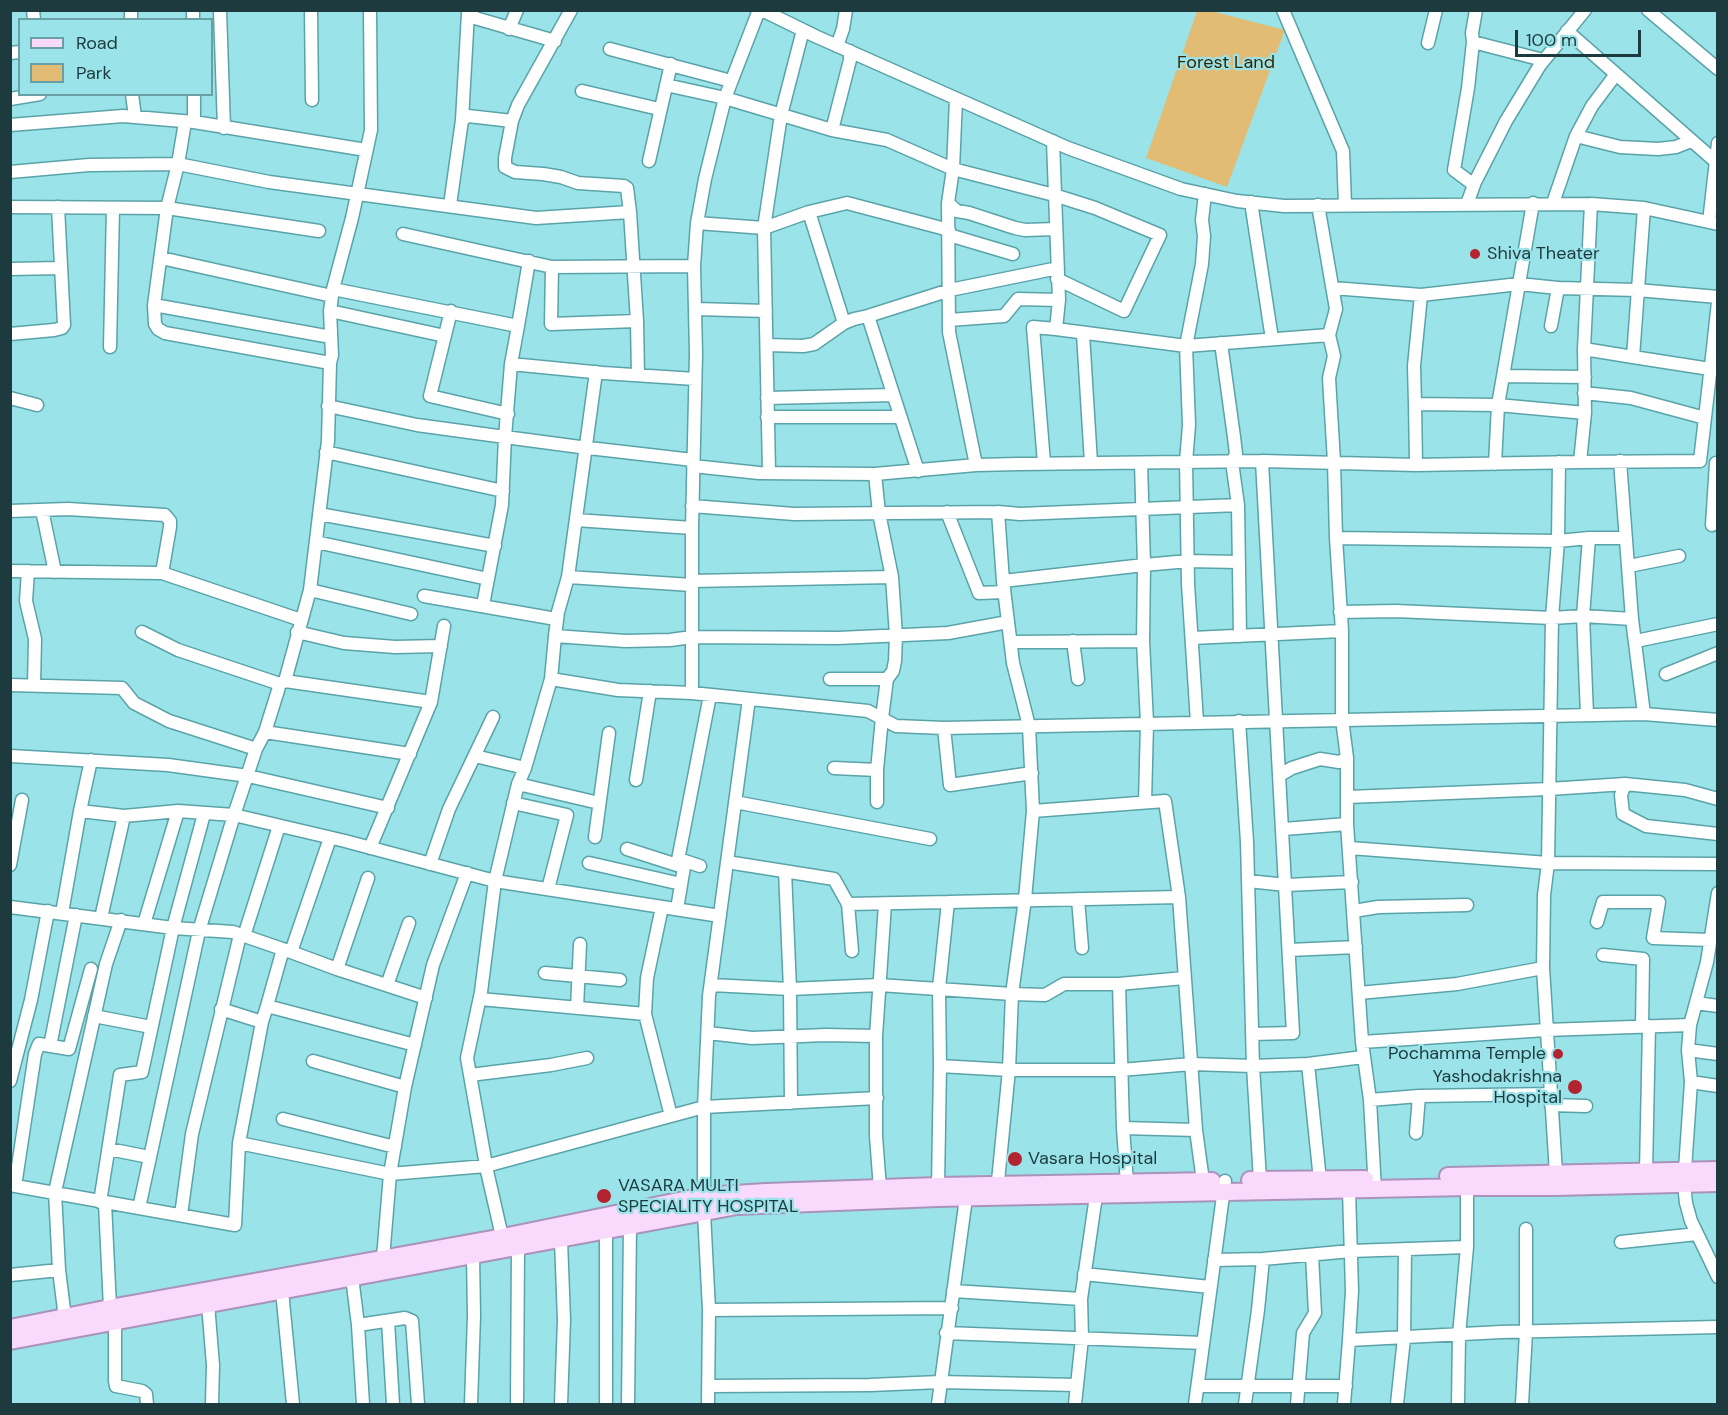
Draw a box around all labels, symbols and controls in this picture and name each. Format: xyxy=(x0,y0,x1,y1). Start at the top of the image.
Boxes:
legend xyxy=(18,18,213,96)
scale bar xyxy=(1518,18,1644,56)
text: 100 m xyxy=(1526,28,1577,52)
text: Road xyxy=(76,31,118,55)
park label: Forest Land xyxy=(1177,52,1275,74)
text: Park xyxy=(76,61,112,85)
place label: Shiva Theater xyxy=(1487,243,1600,265)
marker: Shiva Theater xyxy=(1468,247,1482,261)
place label: Pochamma Temple xyxy=(1388,1043,1546,1065)
marker: Pochamma Temple xyxy=(1551,1047,1565,1061)
place label: Yashodakrishna Hospital xyxy=(1432,1066,1562,1108)
marker: Yashodakrishna Hospital xyxy=(1566,1078,1584,1096)
place label: Vasara Hospital xyxy=(1028,1148,1157,1170)
marker: Vasara Hospital xyxy=(1006,1150,1024,1168)
place label: VASARA MULTI SPECIALITY HOSPITAL xyxy=(618,1175,799,1218)
marker: VASARA MULTI SPECIALITY HOSPITAL xyxy=(595,1187,613,1205)

